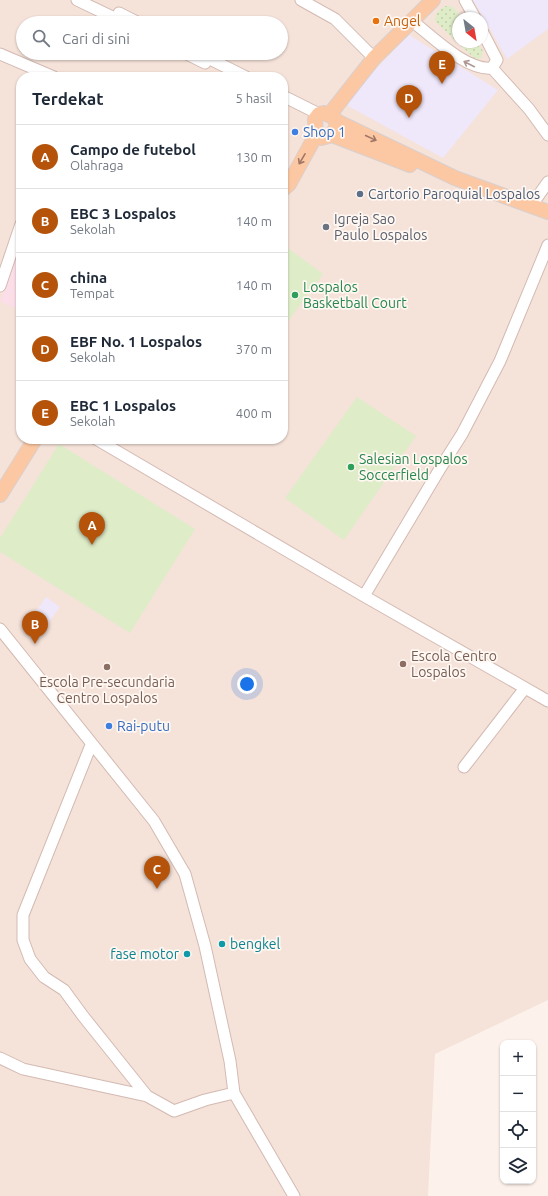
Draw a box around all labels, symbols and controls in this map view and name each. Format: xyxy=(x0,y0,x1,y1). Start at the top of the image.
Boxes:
north arrow xyxy=(452,12,488,48)
place label: Angel xyxy=(384,13,421,29)
search box xyxy=(16,16,288,60)
marker: Angel xyxy=(371,16,381,26)
icon: search xyxy=(30,27,52,49)
text: Cari di sini xyxy=(62,30,130,47)
pin: E xyxy=(429,51,455,84)
one-way arrow xyxy=(463,59,475,67)
pin: D xyxy=(396,85,422,118)
text: Terdekat xyxy=(32,89,104,108)
text: 5 hasil xyxy=(235,91,272,105)
place label: Shop 1 xyxy=(303,124,346,140)
marker: Shop 1 xyxy=(290,127,300,137)
one-way arrow xyxy=(365,135,377,142)
text: Campo de futebol xyxy=(70,141,196,158)
text: A xyxy=(40,150,50,164)
text: 130 m xyxy=(236,150,272,164)
one-way arrow xyxy=(298,153,306,165)
text: Olahraga xyxy=(70,158,123,172)
place label: Cartorio Paroquial Lospalos xyxy=(368,186,540,202)
marker: Cartorio Paroquial Lospalos xyxy=(355,189,365,199)
text: EBC 3 Lospalos xyxy=(70,205,176,222)
place label: Igreja Sao Paulo Lospalos xyxy=(334,211,427,243)
text: B xyxy=(41,214,49,228)
text: 140 m xyxy=(236,214,272,228)
text: Sekolah xyxy=(70,222,115,236)
marker: Igreja Sao Paulo Lospalos xyxy=(321,222,331,232)
text: china xyxy=(70,269,107,286)
text: C xyxy=(41,278,49,292)
text: 140 m xyxy=(236,278,272,292)
place label: Lospalos Basketball Court xyxy=(303,279,407,311)
text: Tempat xyxy=(70,286,114,300)
marker: Lospalos Basketball Court xyxy=(290,290,300,300)
text: EBF No. 1 Lospalos xyxy=(70,333,202,350)
text: D xyxy=(40,342,50,356)
text: 370 m xyxy=(236,342,272,356)
text: Sekolah xyxy=(70,350,115,364)
text: EBC 1 Lospalos xyxy=(70,397,176,414)
text: E xyxy=(41,406,49,420)
text: 400 m xyxy=(236,406,272,420)
text: Sekolah xyxy=(70,414,115,428)
place label: Salesian Lospalos Soccerfield xyxy=(359,451,468,483)
marker: Salesian Lospalos Soccerfield xyxy=(346,462,356,472)
pin: A xyxy=(79,512,105,545)
pin: B xyxy=(22,611,48,644)
place label: Escola Centro Lospalos xyxy=(411,648,497,680)
marker: Escola Centro Lospalos xyxy=(398,659,408,669)
marker: Escola Pre-secundaria Centro Lospalos xyxy=(102,662,112,672)
place label: Escola Pre-secundaria Centro Lospalos xyxy=(39,674,175,706)
your location xyxy=(237,674,257,694)
place label: Rai-putu xyxy=(117,718,170,734)
marker: Rai-putu xyxy=(104,721,114,731)
pin: C xyxy=(144,856,170,889)
place label: bengkel xyxy=(230,936,281,952)
marker: bengkel xyxy=(217,939,227,949)
place label: fase motor xyxy=(110,946,180,962)
marker: fase motor xyxy=(182,949,192,959)
map controls xyxy=(500,1040,536,1184)
button: + xyxy=(500,1040,536,1076)
button: − xyxy=(500,1076,536,1112)
button: locate xyxy=(500,1112,536,1148)
button: layers xyxy=(500,1148,536,1184)

